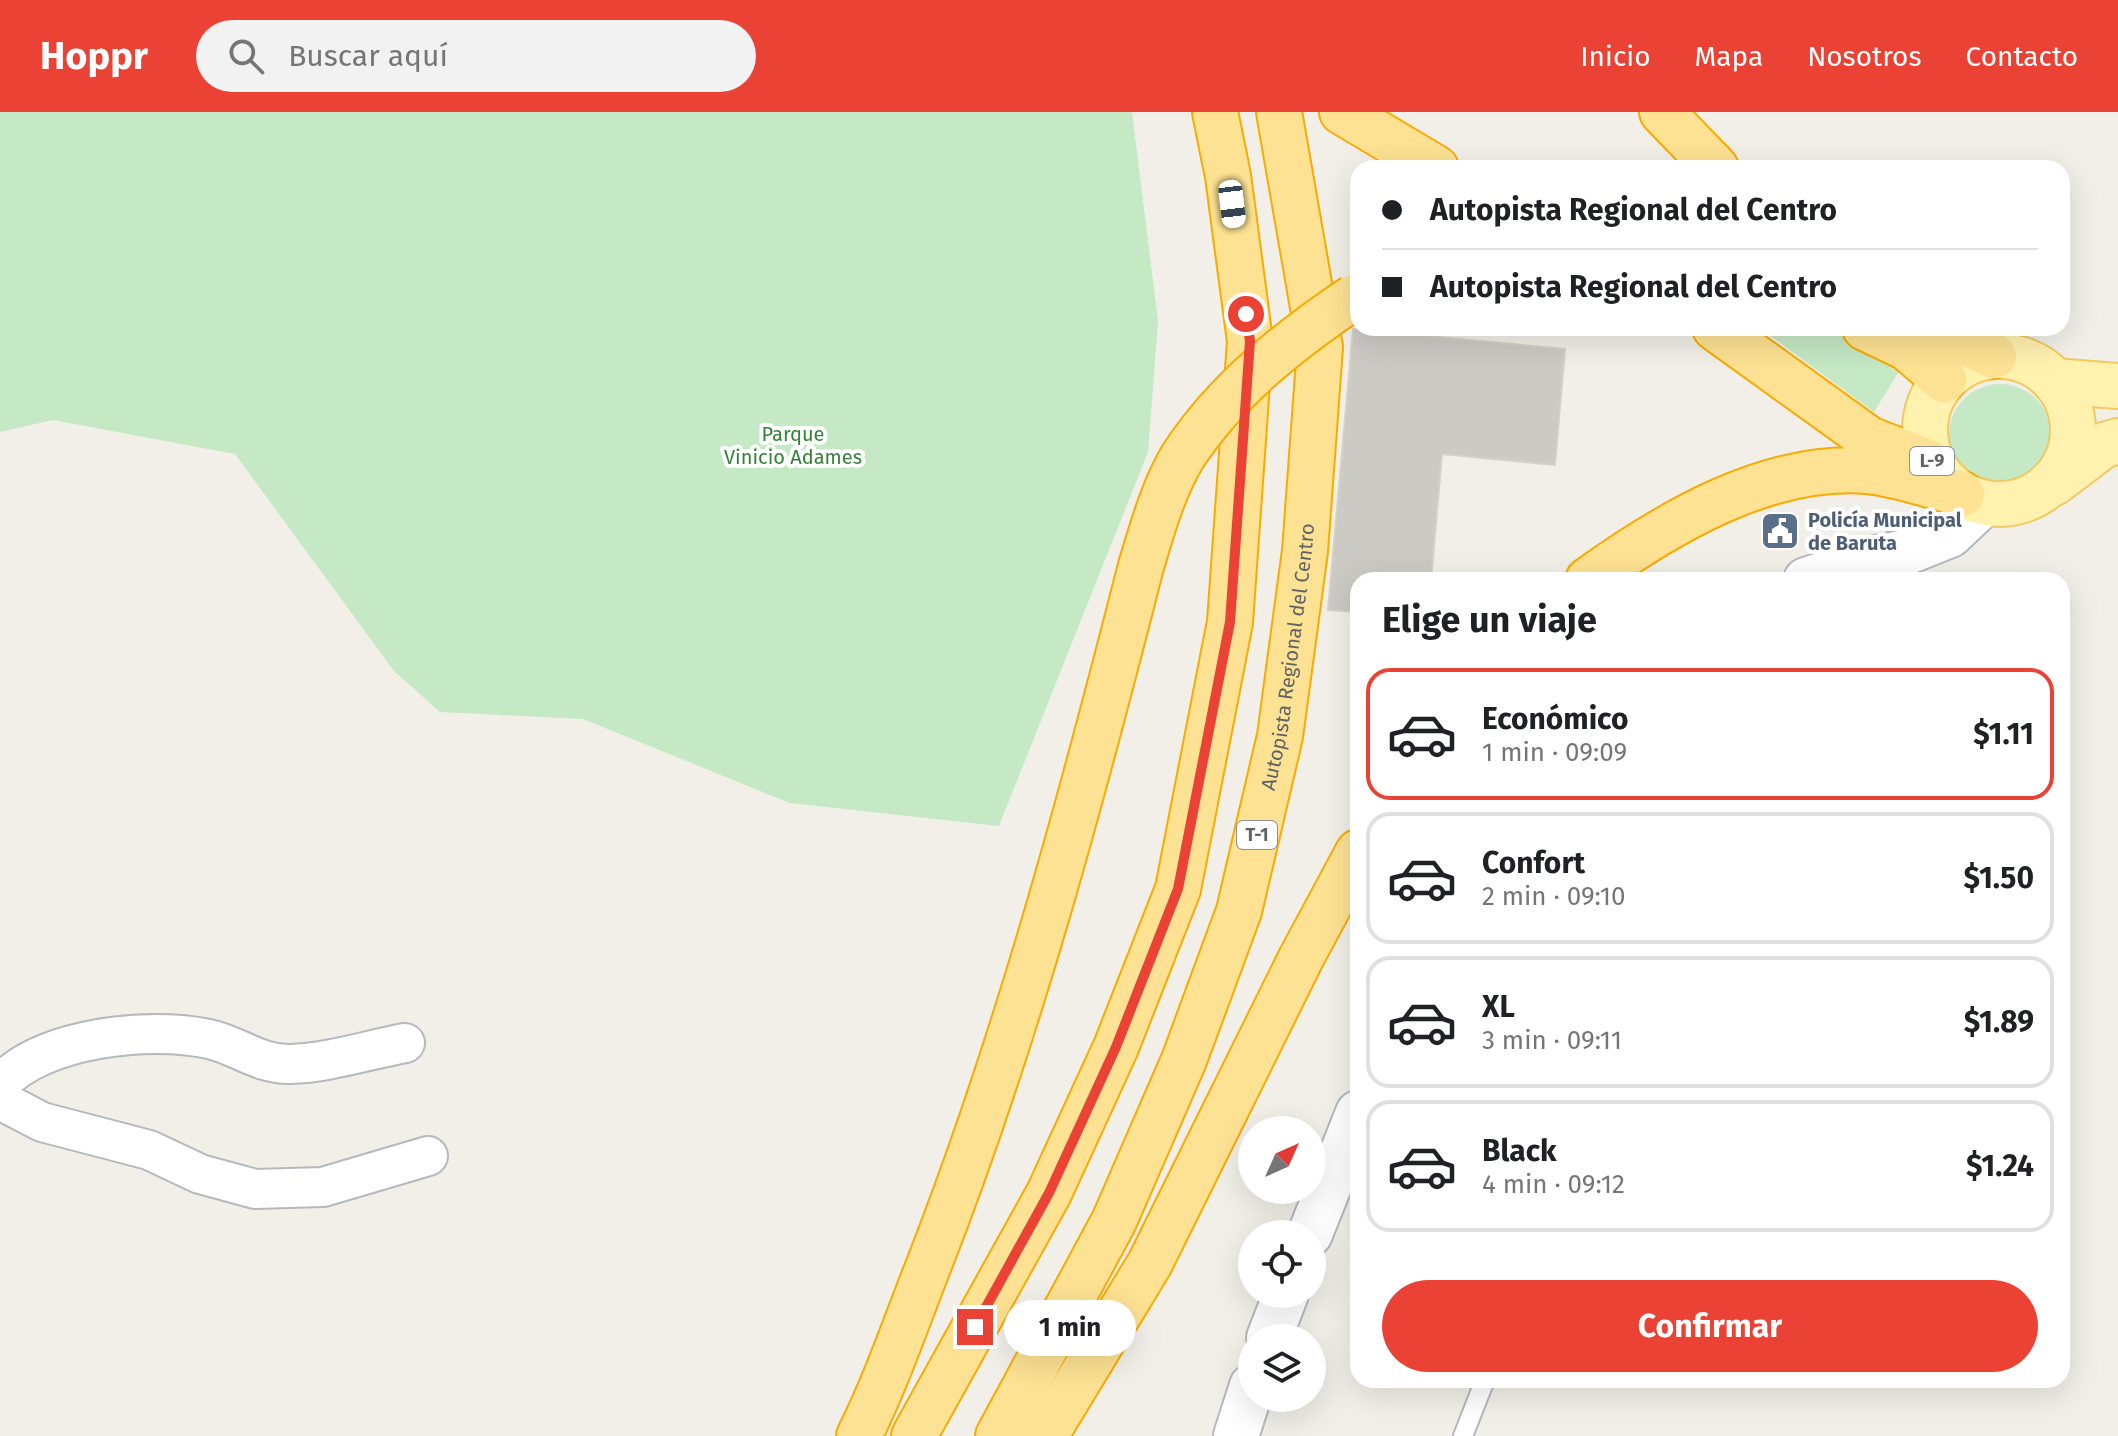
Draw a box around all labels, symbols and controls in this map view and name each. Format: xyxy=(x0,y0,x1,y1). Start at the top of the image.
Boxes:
search box xyxy=(196,20,756,92)
text: Hoppr xyxy=(40,33,148,79)
icon: search xyxy=(224,34,268,78)
text: Buscar aquí xyxy=(288,38,448,74)
text: Inicio xyxy=(1580,40,1651,73)
text: Mapa xyxy=(1695,40,1763,73)
text: Nosotros xyxy=(1807,40,1922,73)
text: Contacto xyxy=(1966,40,2078,73)
car xyxy=(1217,179,1247,229)
text: Autopista Regional del Centro xyxy=(1430,192,1837,228)
text: Autopista Regional del Centro xyxy=(1430,269,1837,305)
route start xyxy=(1228,296,1264,332)
park label: Parque Vinicio Adames xyxy=(724,422,862,469)
road number: L-9 xyxy=(1910,447,1954,475)
place label: Policía Municipal de Baruta xyxy=(1808,508,1962,555)
public building icon: Policía Municipal de Baruta xyxy=(1759,510,1801,552)
street label: Autopista Regional del Centro xyxy=(1256,523,1319,792)
text: Elige un viaje xyxy=(1382,598,1597,642)
icon: car xyxy=(1386,698,1458,770)
text: Económico xyxy=(1482,701,1628,737)
text: $1.11 xyxy=(1973,716,2034,752)
text: 1 min · 09:09 xyxy=(1482,737,1627,768)
road number: T-1 xyxy=(1237,821,1277,849)
icon: car xyxy=(1386,842,1458,914)
text: Confort xyxy=(1482,845,1585,881)
text: $1.50 xyxy=(1964,860,2034,896)
text: 2 min · 09:10 xyxy=(1482,881,1626,912)
icon: car xyxy=(1386,986,1458,1058)
text: XL xyxy=(1482,989,1515,1025)
text: $1.89 xyxy=(1964,1004,2034,1040)
text: 3 min · 09:11 xyxy=(1482,1025,1622,1056)
north arrow xyxy=(1238,1116,1326,1204)
map controls xyxy=(1238,1116,1326,1412)
icon: car xyxy=(1386,1130,1458,1202)
text: Black xyxy=(1482,1133,1557,1169)
text: $1.24 xyxy=(1966,1148,2034,1184)
text: 4 min · 09:12 xyxy=(1482,1169,1625,1200)
button: locate xyxy=(1238,1220,1326,1308)
button: Confirmar xyxy=(1382,1280,2038,1372)
callout: 1 min xyxy=(1003,1299,1135,1355)
route end xyxy=(957,1309,993,1345)
text: 1 min xyxy=(1039,1312,1101,1343)
button: layers xyxy=(1238,1324,1326,1412)

